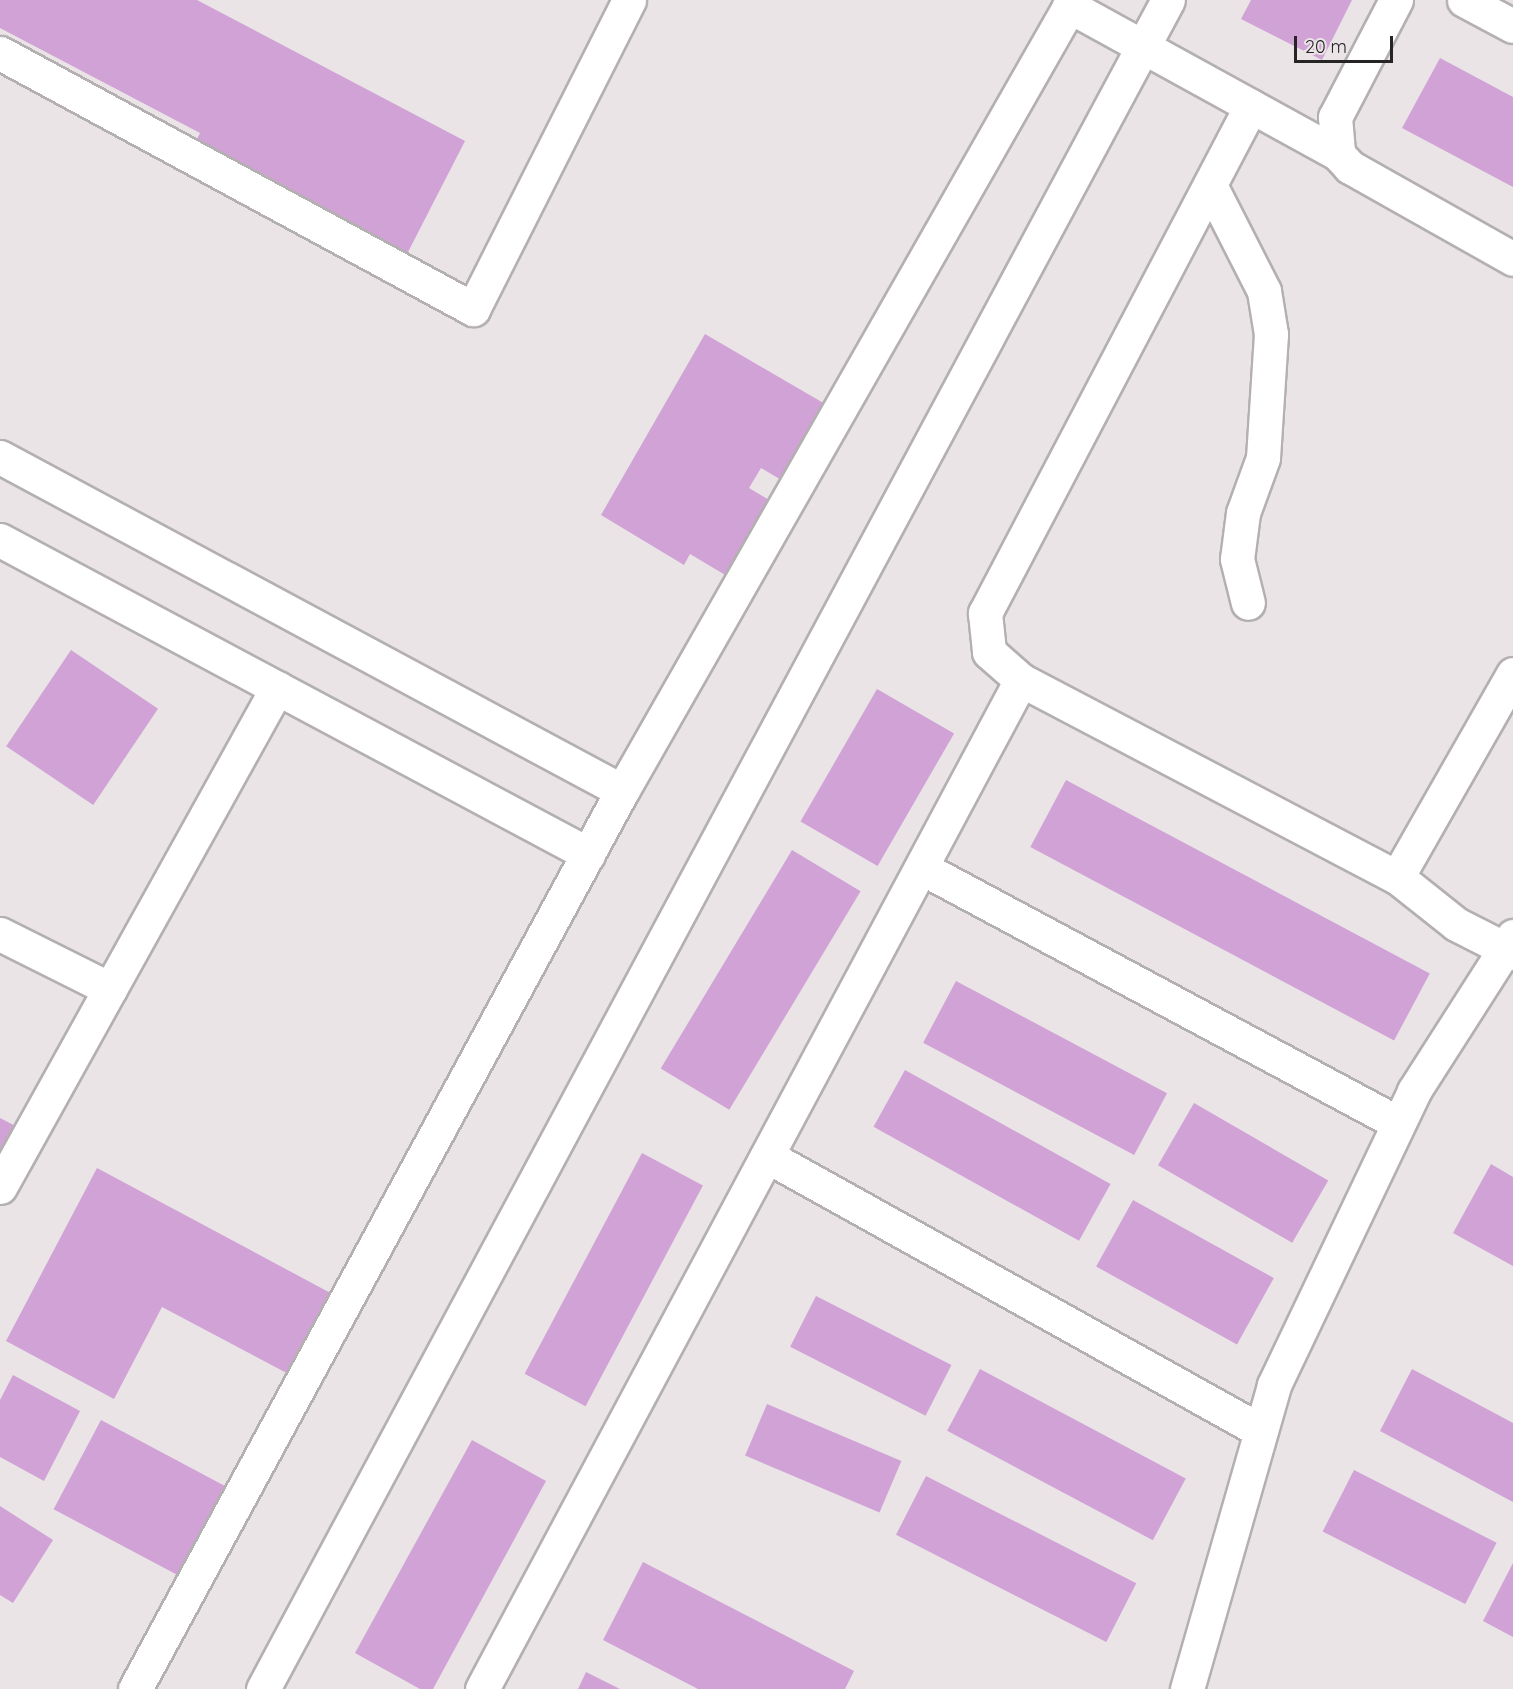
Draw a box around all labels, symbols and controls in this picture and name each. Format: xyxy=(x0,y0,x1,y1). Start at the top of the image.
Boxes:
scale bar xyxy=(1297,24,1396,62)
text: 20 m xyxy=(1305,35,1347,58)

